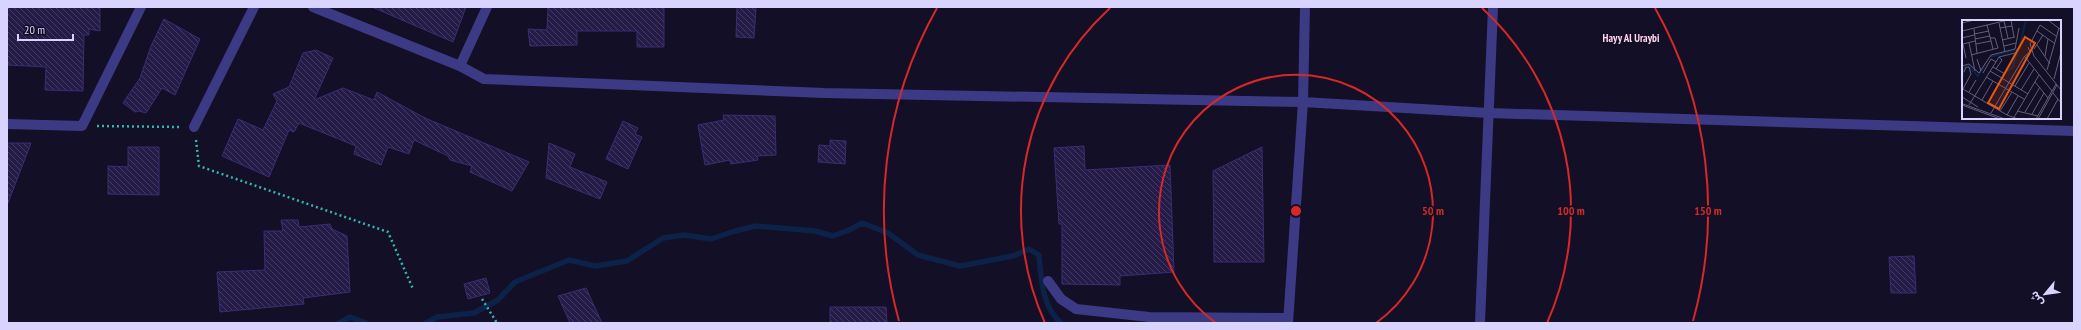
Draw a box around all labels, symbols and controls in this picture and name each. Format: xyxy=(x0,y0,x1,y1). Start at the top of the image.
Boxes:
scale bar xyxy=(18,16,73,42)
inset map xyxy=(1962,20,2061,119)
text: 20 m xyxy=(24,22,45,37)
district label: Hayy Al Uraybi xyxy=(1603,31,1660,45)
text: 50 m xyxy=(1422,203,1444,218)
text: 100 m xyxy=(1557,203,1585,218)
text: 150 m xyxy=(1694,203,1722,218)
centre of rings xyxy=(1289,204,1303,218)
north arrow xyxy=(2025,274,2065,314)
text: ش xyxy=(2026,289,2046,309)

